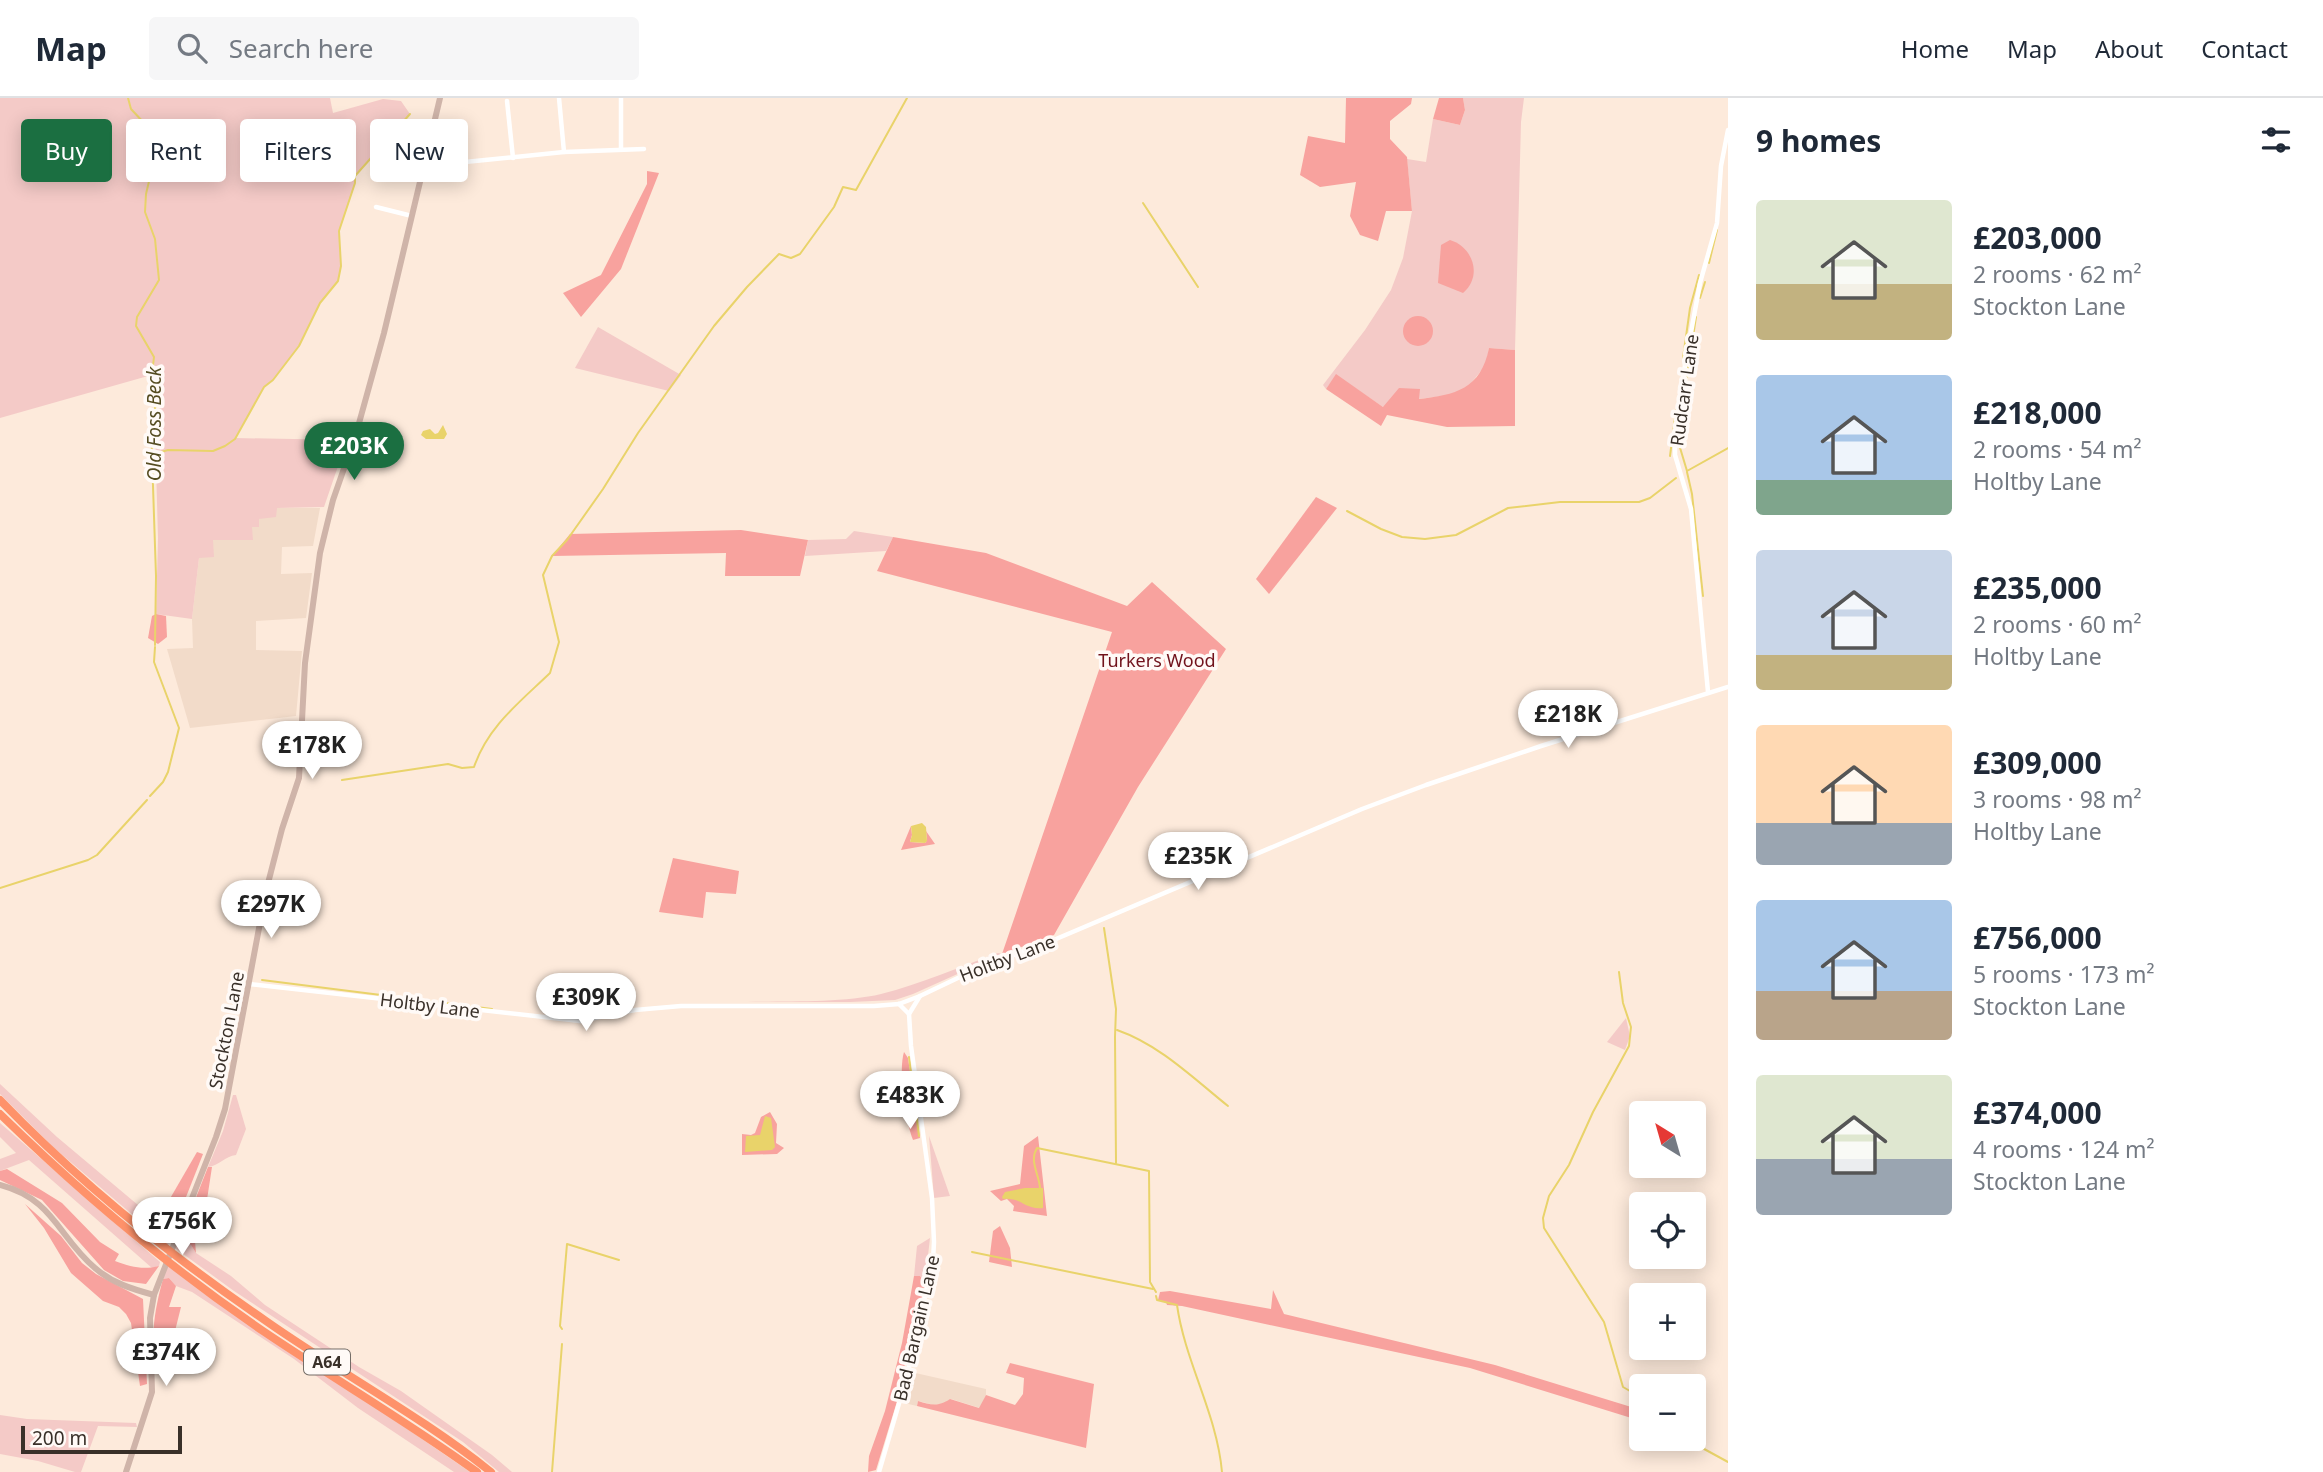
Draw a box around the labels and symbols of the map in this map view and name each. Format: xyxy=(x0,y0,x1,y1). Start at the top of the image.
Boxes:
street label: Rudcarr Lane xyxy=(1664,333,1704,447)
water label: Old Foss Beck xyxy=(141,366,167,481)
pin: £203K xyxy=(305,422,403,482)
park label: Turkers Wood xyxy=(1098,648,1216,672)
pin: £218K xyxy=(1519,690,1617,750)
pin: £178K xyxy=(263,722,361,781)
pin: £235K xyxy=(1149,832,1247,892)
pin: £297K xyxy=(222,880,320,940)
street label: Holtby Lane xyxy=(956,929,1058,987)
street label: Stockton Lane xyxy=(203,969,249,1091)
pin: £309K xyxy=(537,974,635,1033)
street label: Holtby Lane xyxy=(379,987,481,1023)
pin: £483K xyxy=(861,1072,959,1131)
north arrow xyxy=(1629,1101,1706,1178)
pin: £756K xyxy=(133,1198,231,1257)
street label: Bad Bargain Lane xyxy=(888,1253,944,1403)
pin: £374K xyxy=(117,1328,215,1388)
road number: A64 xyxy=(304,1350,350,1374)
scale bar xyxy=(21,1423,182,1455)

